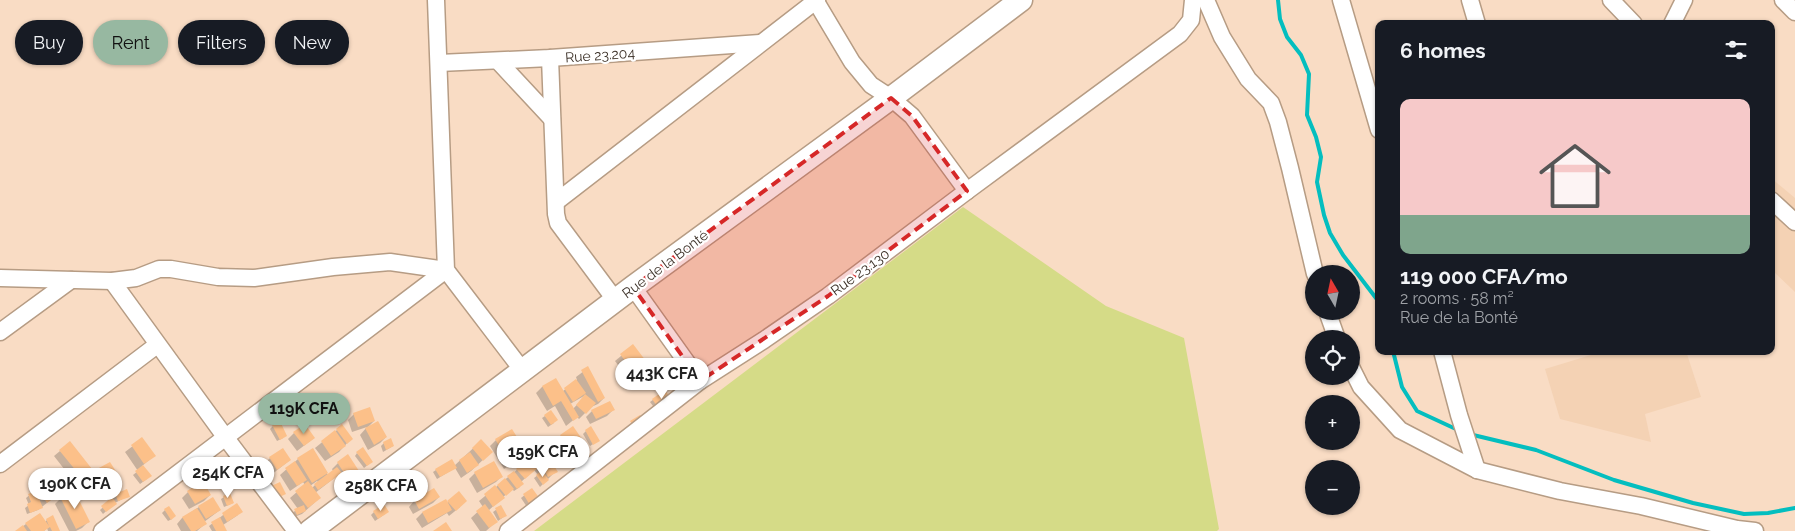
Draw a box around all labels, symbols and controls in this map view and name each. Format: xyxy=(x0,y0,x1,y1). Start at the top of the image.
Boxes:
chip: Buy xyxy=(15,20,83,65)
chip: Rent xyxy=(93,20,168,65)
chip: Filters xyxy=(178,20,265,65)
chip: New xyxy=(275,20,349,65)
icon: filters xyxy=(1722,36,1750,64)
text: 6 homes xyxy=(1400,38,1486,63)
street label: Rue 23.204 xyxy=(564,45,636,65)
icon: home xyxy=(1530,131,1620,221)
street label: Rue de la Bonté xyxy=(619,227,711,301)
street label: Rue 23.130 xyxy=(828,245,892,299)
text: 119 000 CFA/mo xyxy=(1400,264,1568,289)
north arrow xyxy=(1305,265,1360,320)
map controls xyxy=(1305,265,1360,515)
text: 2 rooms · 58 m² xyxy=(1400,289,1514,308)
text: Rue de la Bonté xyxy=(1400,308,1518,327)
button: locate xyxy=(1305,330,1360,385)
pin: 443K CFA xyxy=(610,358,714,400)
text: 443K CFA xyxy=(626,364,698,383)
pin: 119K CFA xyxy=(252,392,356,435)
button: + xyxy=(1305,395,1360,450)
text: 119K CFA xyxy=(269,399,339,418)
pin: 159K CFA xyxy=(491,436,595,478)
text: 159K CFA xyxy=(508,442,578,461)
pin: 254K CFA xyxy=(176,456,280,499)
button: − xyxy=(1305,460,1360,515)
text: 254K CFA xyxy=(192,463,264,482)
pin: 190K CFA xyxy=(23,468,127,510)
pin: 258K CFA xyxy=(329,470,433,512)
text: 190K CFA xyxy=(39,474,111,493)
text: 258K CFA xyxy=(345,476,417,495)

